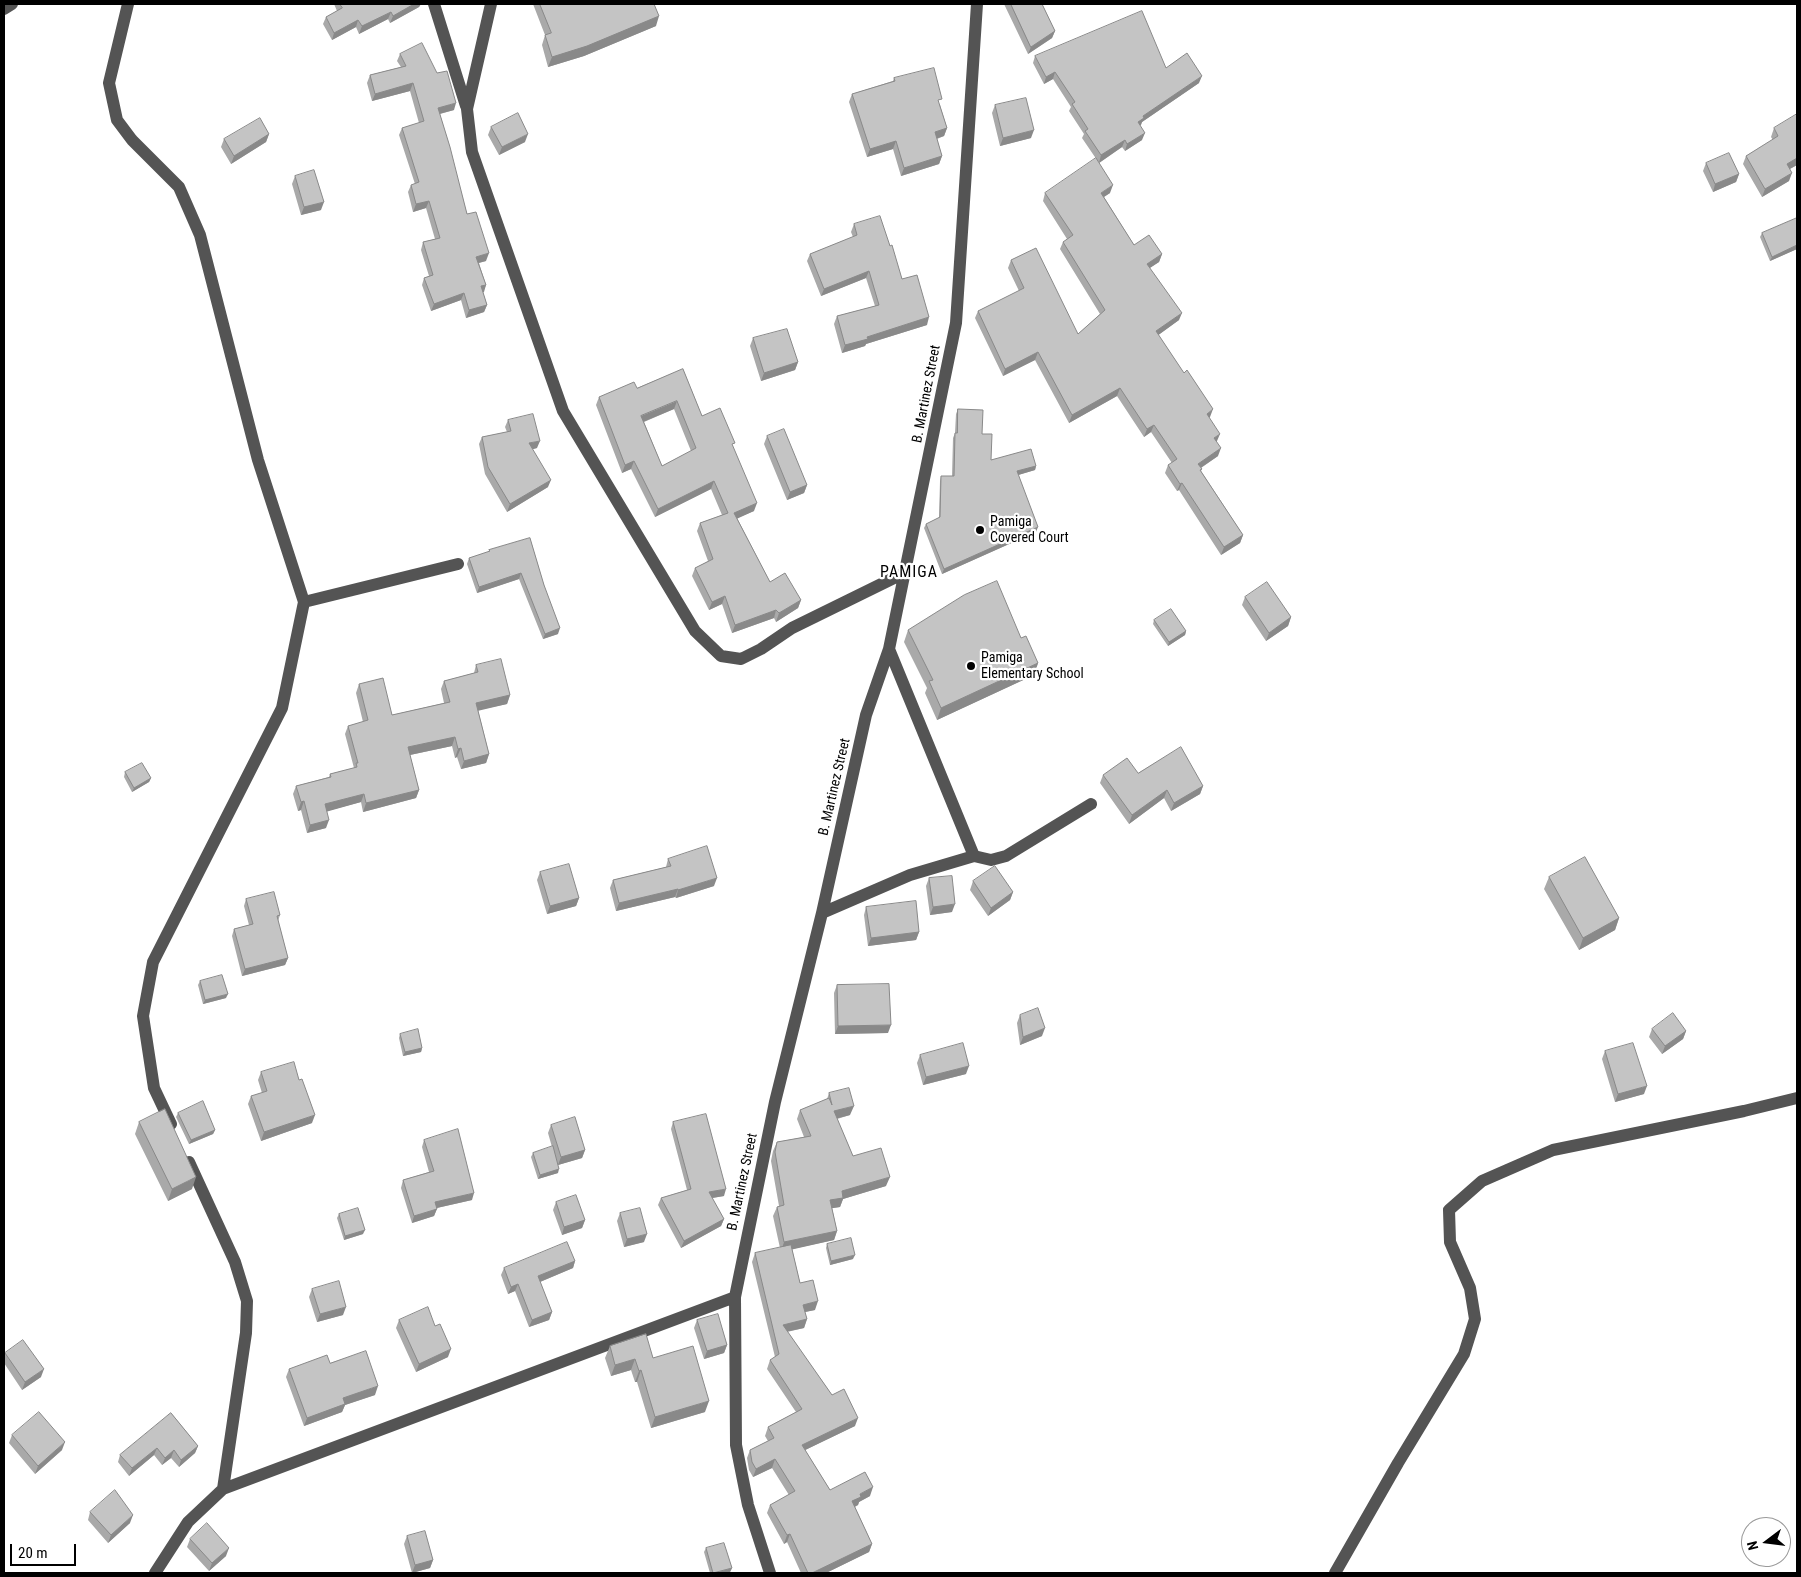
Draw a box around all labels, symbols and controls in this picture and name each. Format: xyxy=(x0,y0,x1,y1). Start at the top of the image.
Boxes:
street label: B. Martinez Street xyxy=(909,344,945,444)
place label: Pamiga Covered Court xyxy=(990,514,1069,546)
marker: Pamiga Covered Court xyxy=(974,524,986,536)
district label: PAMIGA xyxy=(879,563,939,583)
place label: Pamiga Elementary School xyxy=(981,650,1084,682)
marker: Pamiga Elementary School xyxy=(965,660,977,672)
street label: B. Martinez Street xyxy=(816,737,854,837)
street label: B. Martinez Street xyxy=(724,1132,762,1232)
north arrow xyxy=(1741,1517,1791,1567)
scale bar xyxy=(12,1534,79,1566)
text: N xyxy=(1744,1539,1761,1552)
text: 20 m xyxy=(18,1544,48,1562)

